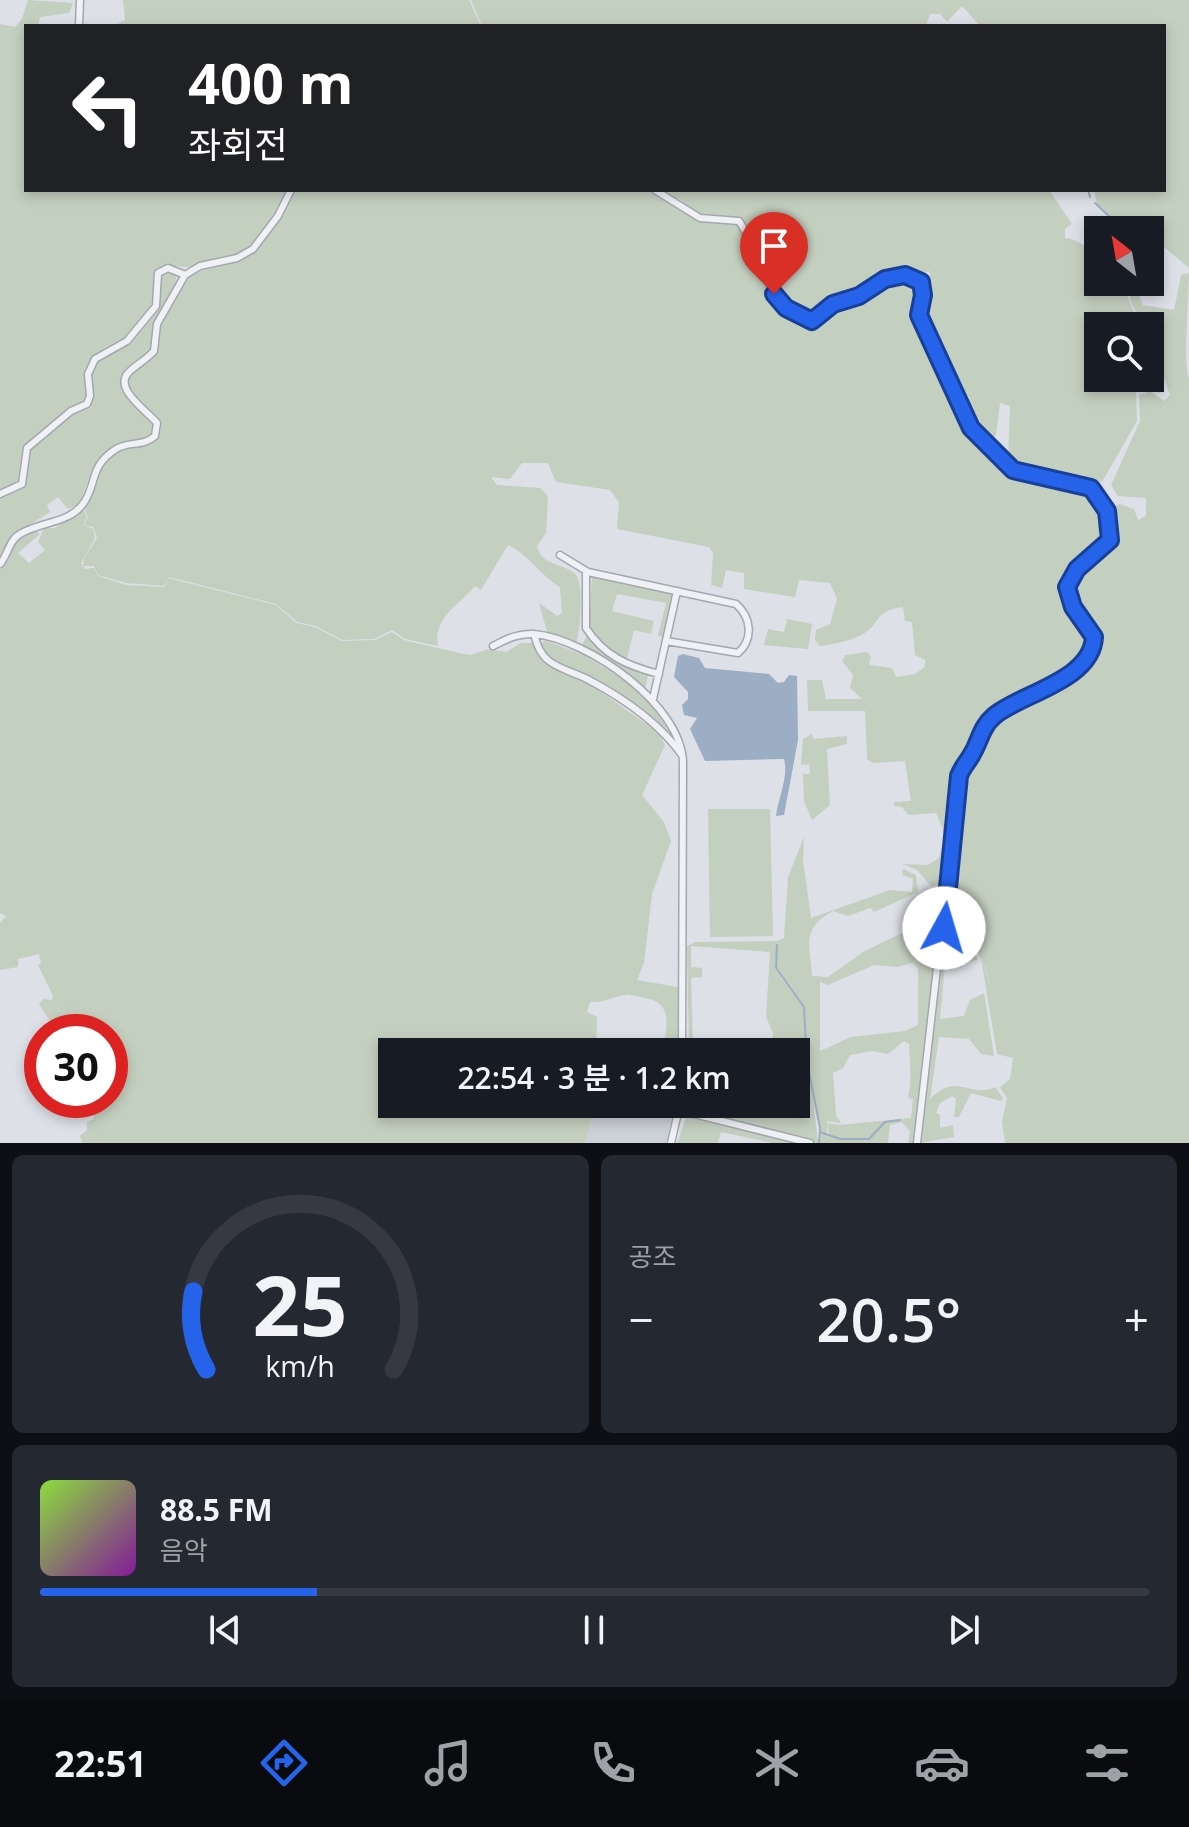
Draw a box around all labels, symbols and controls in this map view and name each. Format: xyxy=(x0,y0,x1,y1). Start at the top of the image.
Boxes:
text: 400 m xyxy=(188,44,354,120)
icon: left xyxy=(56,56,160,160)
text: 좌회전 xyxy=(188,120,287,169)
pin xyxy=(740,212,808,294)
north arrow xyxy=(1084,216,1164,296)
map controls xyxy=(1084,216,1164,392)
icon: arrive xyxy=(752,224,796,268)
button: search xyxy=(1084,312,1164,392)
position arrow xyxy=(902,886,986,970)
speed limit sign: 30 xyxy=(24,1014,128,1118)
text: 22:54 · 3 분 · 1.2 km xyxy=(457,1057,731,1098)
text: 공조 xyxy=(629,1238,676,1274)
text: 25 xyxy=(253,1247,348,1360)
text: 20.5° xyxy=(816,1278,961,1360)
text: − xyxy=(629,1289,654,1349)
text: + xyxy=(1124,1289,1149,1349)
text: km/h xyxy=(266,1346,335,1385)
text: 88.5 FM xyxy=(160,1489,273,1530)
text: 음악 xyxy=(160,1532,208,1568)
icon: previous xyxy=(203,1608,247,1652)
icon: pause xyxy=(572,1608,616,1652)
icon: next xyxy=(942,1608,986,1652)
icon: directions xyxy=(256,1735,312,1791)
icon: music xyxy=(420,1735,476,1791)
icon: phone xyxy=(585,1735,641,1791)
icon: climate xyxy=(749,1735,805,1791)
icon: car xyxy=(914,1735,970,1791)
icon: filters xyxy=(1079,1735,1135,1791)
text: 22:51 xyxy=(54,1739,147,1788)

